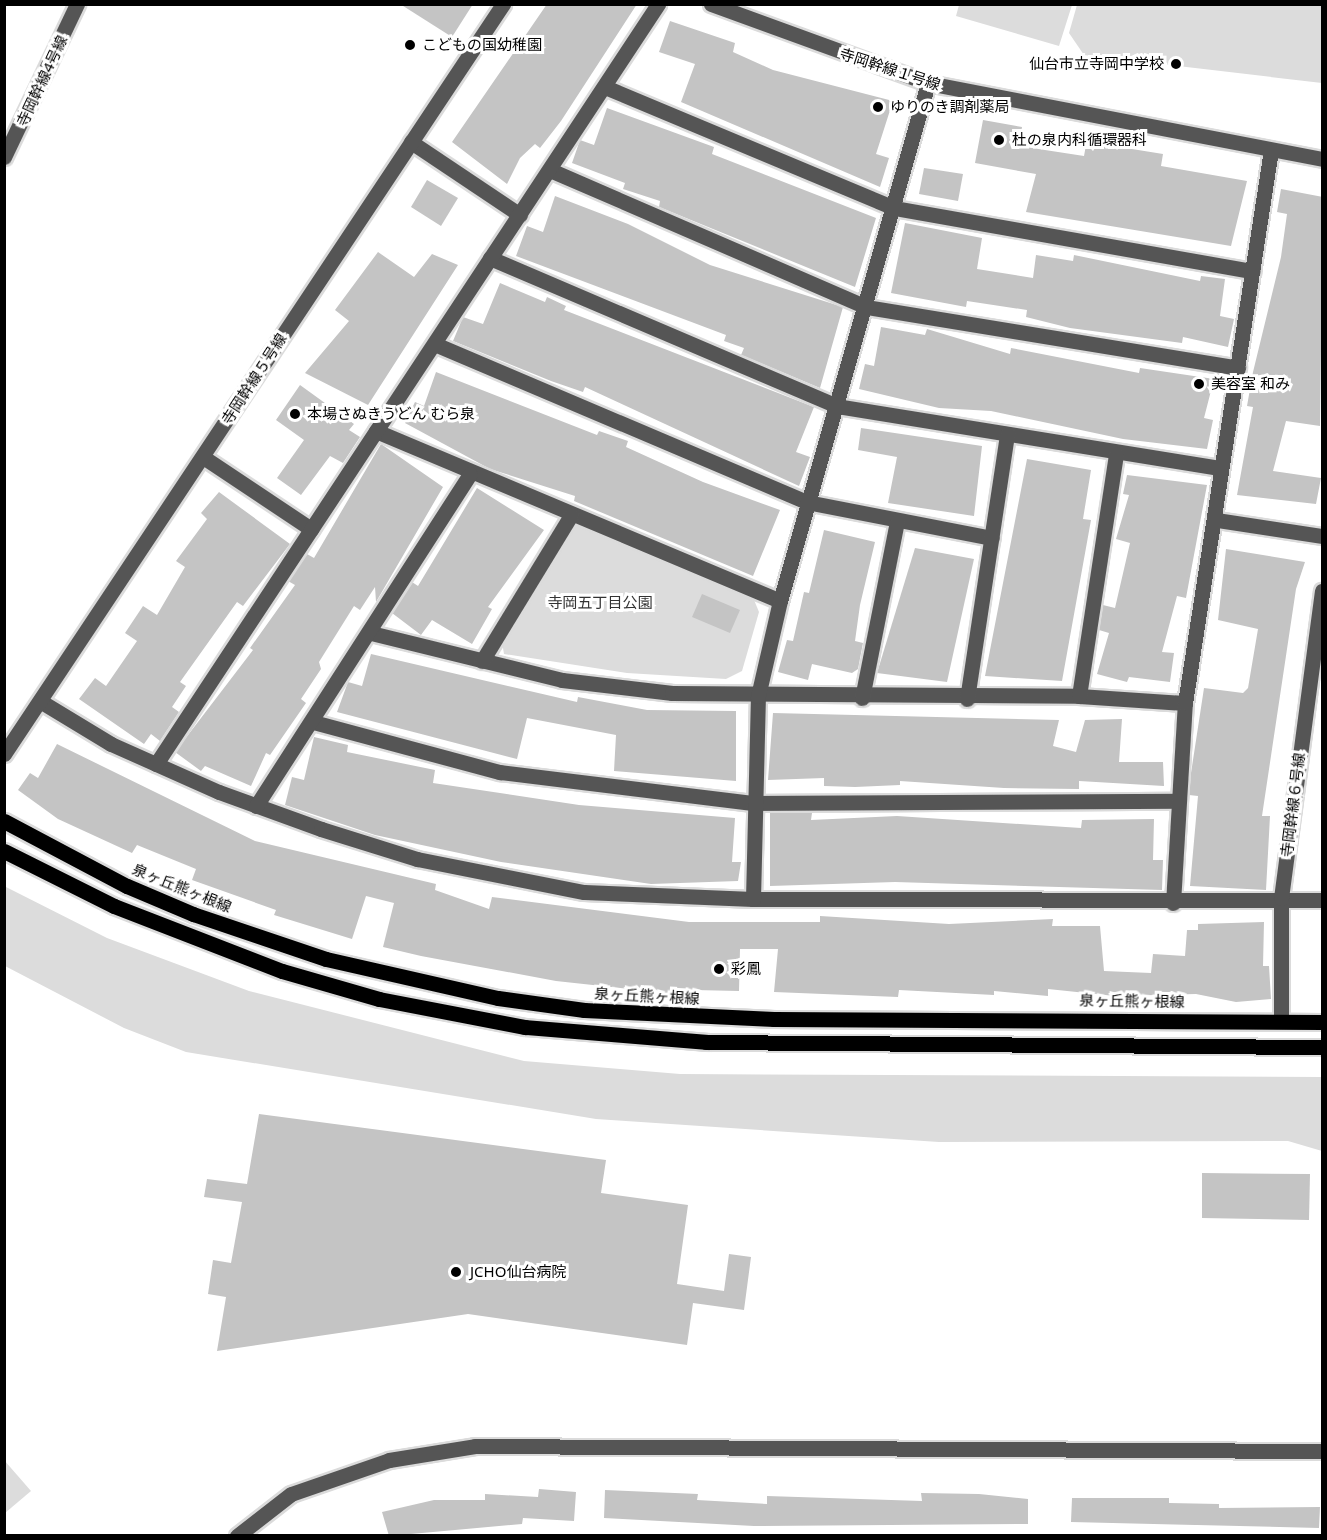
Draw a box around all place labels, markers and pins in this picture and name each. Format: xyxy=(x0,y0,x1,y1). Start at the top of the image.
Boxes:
place label: こどもの国幼稚園 xyxy=(422,36,542,54)
marker: こどもの国幼稚園 xyxy=(403,38,417,52)
place label: 仙台市立寺岡中学校 xyxy=(1029,55,1164,73)
marker: 仙台市立寺岡中学校 xyxy=(1169,57,1183,71)
place label: ゆりのき調剤薬局 xyxy=(890,98,1010,116)
marker: ゆりのき調剤薬局 xyxy=(871,100,885,114)
marker: 杜の泉内科循環器科 xyxy=(990,131,1008,149)
place label: 杜の泉内科循環器科 xyxy=(1012,131,1147,149)
place label: 美容室 和み xyxy=(1211,375,1290,393)
marker: 美容室 和み xyxy=(1192,377,1206,391)
place label: 本場さぬきうどん むら泉 xyxy=(307,405,476,423)
marker: 本場さぬきうどん むら泉 xyxy=(288,407,302,421)
place label: 彩鳳 xyxy=(731,960,761,978)
marker: 彩鳳 xyxy=(712,962,726,976)
marker: JCHO仙台病院 xyxy=(447,1263,465,1281)
place label: JCHO仙台病院 xyxy=(470,1263,566,1281)

